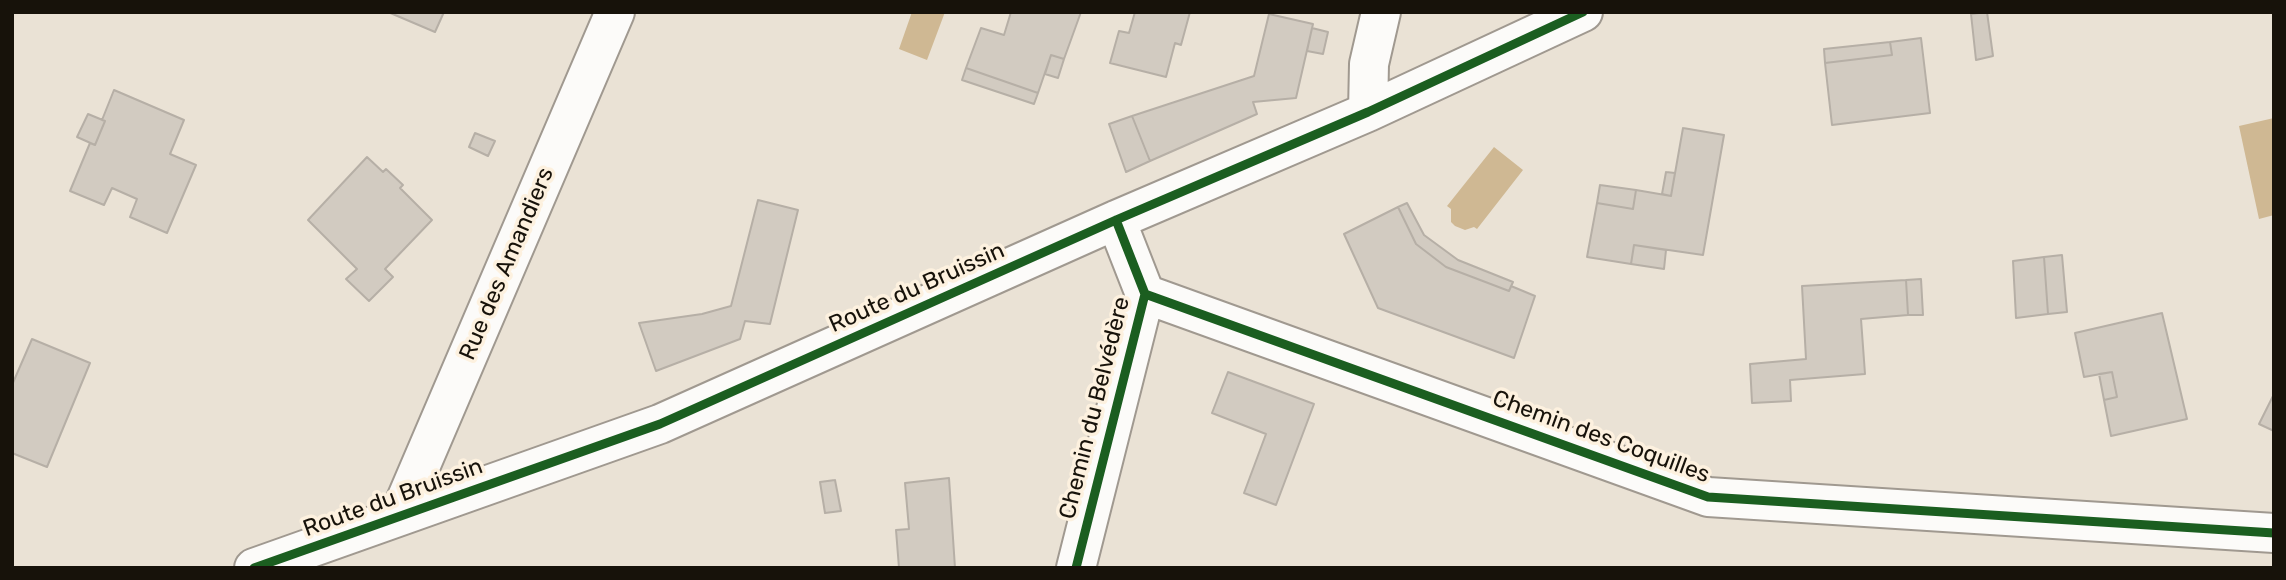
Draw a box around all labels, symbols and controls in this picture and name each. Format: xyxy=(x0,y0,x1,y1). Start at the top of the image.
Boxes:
street label: Rue des Amandiers xyxy=(454,164,560,364)
street label: Route du Bruissin xyxy=(825,237,1009,339)
street label: Chemin du Belvédère xyxy=(1054,294,1136,522)
street label: Chemin des Coquilles xyxy=(1489,385,1713,489)
street label: Route du Bruissin xyxy=(299,453,487,543)

